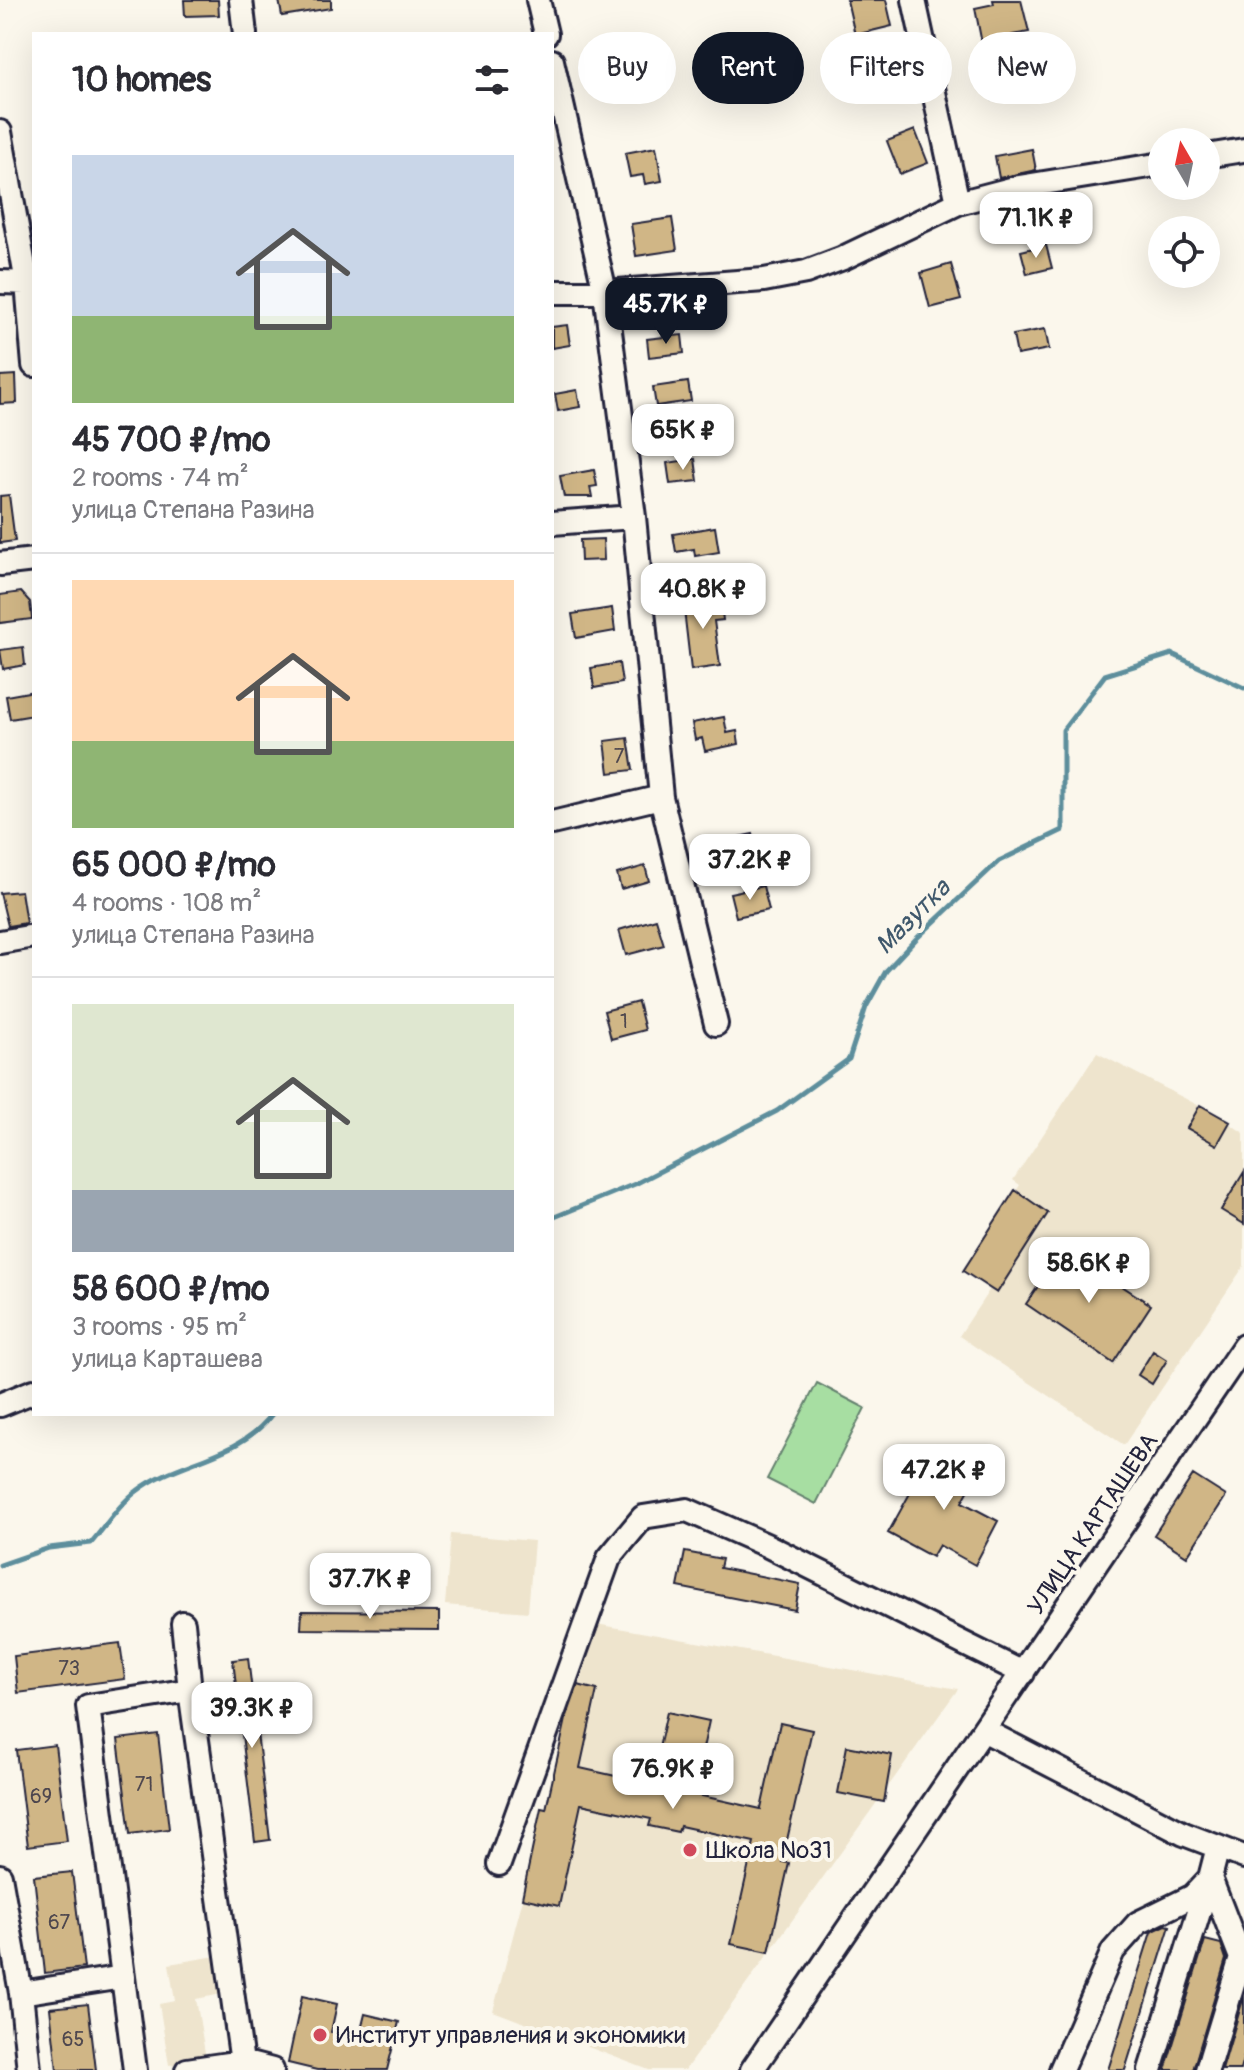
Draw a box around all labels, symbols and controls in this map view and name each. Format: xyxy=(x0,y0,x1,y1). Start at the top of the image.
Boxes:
chip: Buy xyxy=(578,32,676,104)
chip: Rent xyxy=(692,32,804,104)
chip: Filters xyxy=(820,32,952,104)
chip: New xyxy=(968,32,1076,104)
icon: filters xyxy=(470,58,514,102)
text: 10 homes xyxy=(72,59,211,102)
north arrow xyxy=(1148,128,1220,200)
map controls xyxy=(1148,128,1220,288)
pin: 71.1K ₽ xyxy=(962,192,1110,260)
text: 71.1K ₽ xyxy=(998,202,1074,234)
icon: home xyxy=(221,207,365,351)
button: locate xyxy=(1148,216,1220,288)
pin: 45.7K ₽ xyxy=(592,278,740,346)
text: 45.7K ₽ xyxy=(623,288,709,320)
pin: 65K ₽ xyxy=(627,404,739,472)
text: 65K ₽ xyxy=(650,414,716,446)
text: 45 700 ₽/mo xyxy=(72,419,270,462)
text: 2 rooms · 74 m² xyxy=(72,462,249,494)
text: улица Степана Разина xyxy=(72,494,314,526)
pin: 40.8K ₽ xyxy=(629,563,777,631)
text: 40.8K ₽ xyxy=(659,573,747,605)
icon: home xyxy=(221,632,365,776)
house number: 7 xyxy=(614,744,625,769)
pin: 37.2K ₽ xyxy=(676,834,824,902)
text: 65 000 ₽/mo xyxy=(72,844,276,887)
text: 37.2K ₽ xyxy=(707,844,793,876)
water label: Мазутка xyxy=(869,871,959,961)
text: 4 rooms · 108 m² xyxy=(72,887,261,919)
text: улица Степана Разина xyxy=(72,919,314,951)
house number: 1 xyxy=(620,1009,628,1034)
icon: home xyxy=(221,1056,365,1200)
pin: 58.6K ₽ xyxy=(1015,1237,1163,1305)
text: 58.6K ₽ xyxy=(1047,1247,1131,1279)
text: 58 600 ₽/mo xyxy=(72,1268,270,1311)
text: 3 rooms · 95 m² xyxy=(72,1311,247,1343)
text: улица Карташева xyxy=(72,1343,263,1375)
street label: УЛИЦА КАРТАШЕВА xyxy=(1022,1428,1164,1620)
pin: 47.2K ₽ xyxy=(870,1444,1018,1512)
text: 47.2K ₽ xyxy=(901,1454,987,1486)
pin: 37.7K ₽ xyxy=(296,1553,444,1621)
text: 37.7K ₽ xyxy=(328,1563,412,1595)
house number: 73 xyxy=(58,1656,80,1681)
pin: 39.3K ₽ xyxy=(178,1682,326,1750)
text: 39.3K ₽ xyxy=(209,1692,295,1724)
pin: 76.9K ₽ xyxy=(599,1743,747,1811)
text: 76.9K ₽ xyxy=(631,1753,715,1785)
house number: 71 xyxy=(135,1772,153,1797)
house number: 69 xyxy=(30,1784,52,1809)
place label: Школа №31 xyxy=(706,1836,832,1865)
marker: Школа №31 xyxy=(681,1841,699,1859)
house number: 67 xyxy=(48,1910,70,1935)
place label: Институт управления и экономики xyxy=(336,2021,685,2050)
marker: Институт управления и экономики xyxy=(311,2026,329,2044)
house number: 65 xyxy=(62,2027,84,2052)

